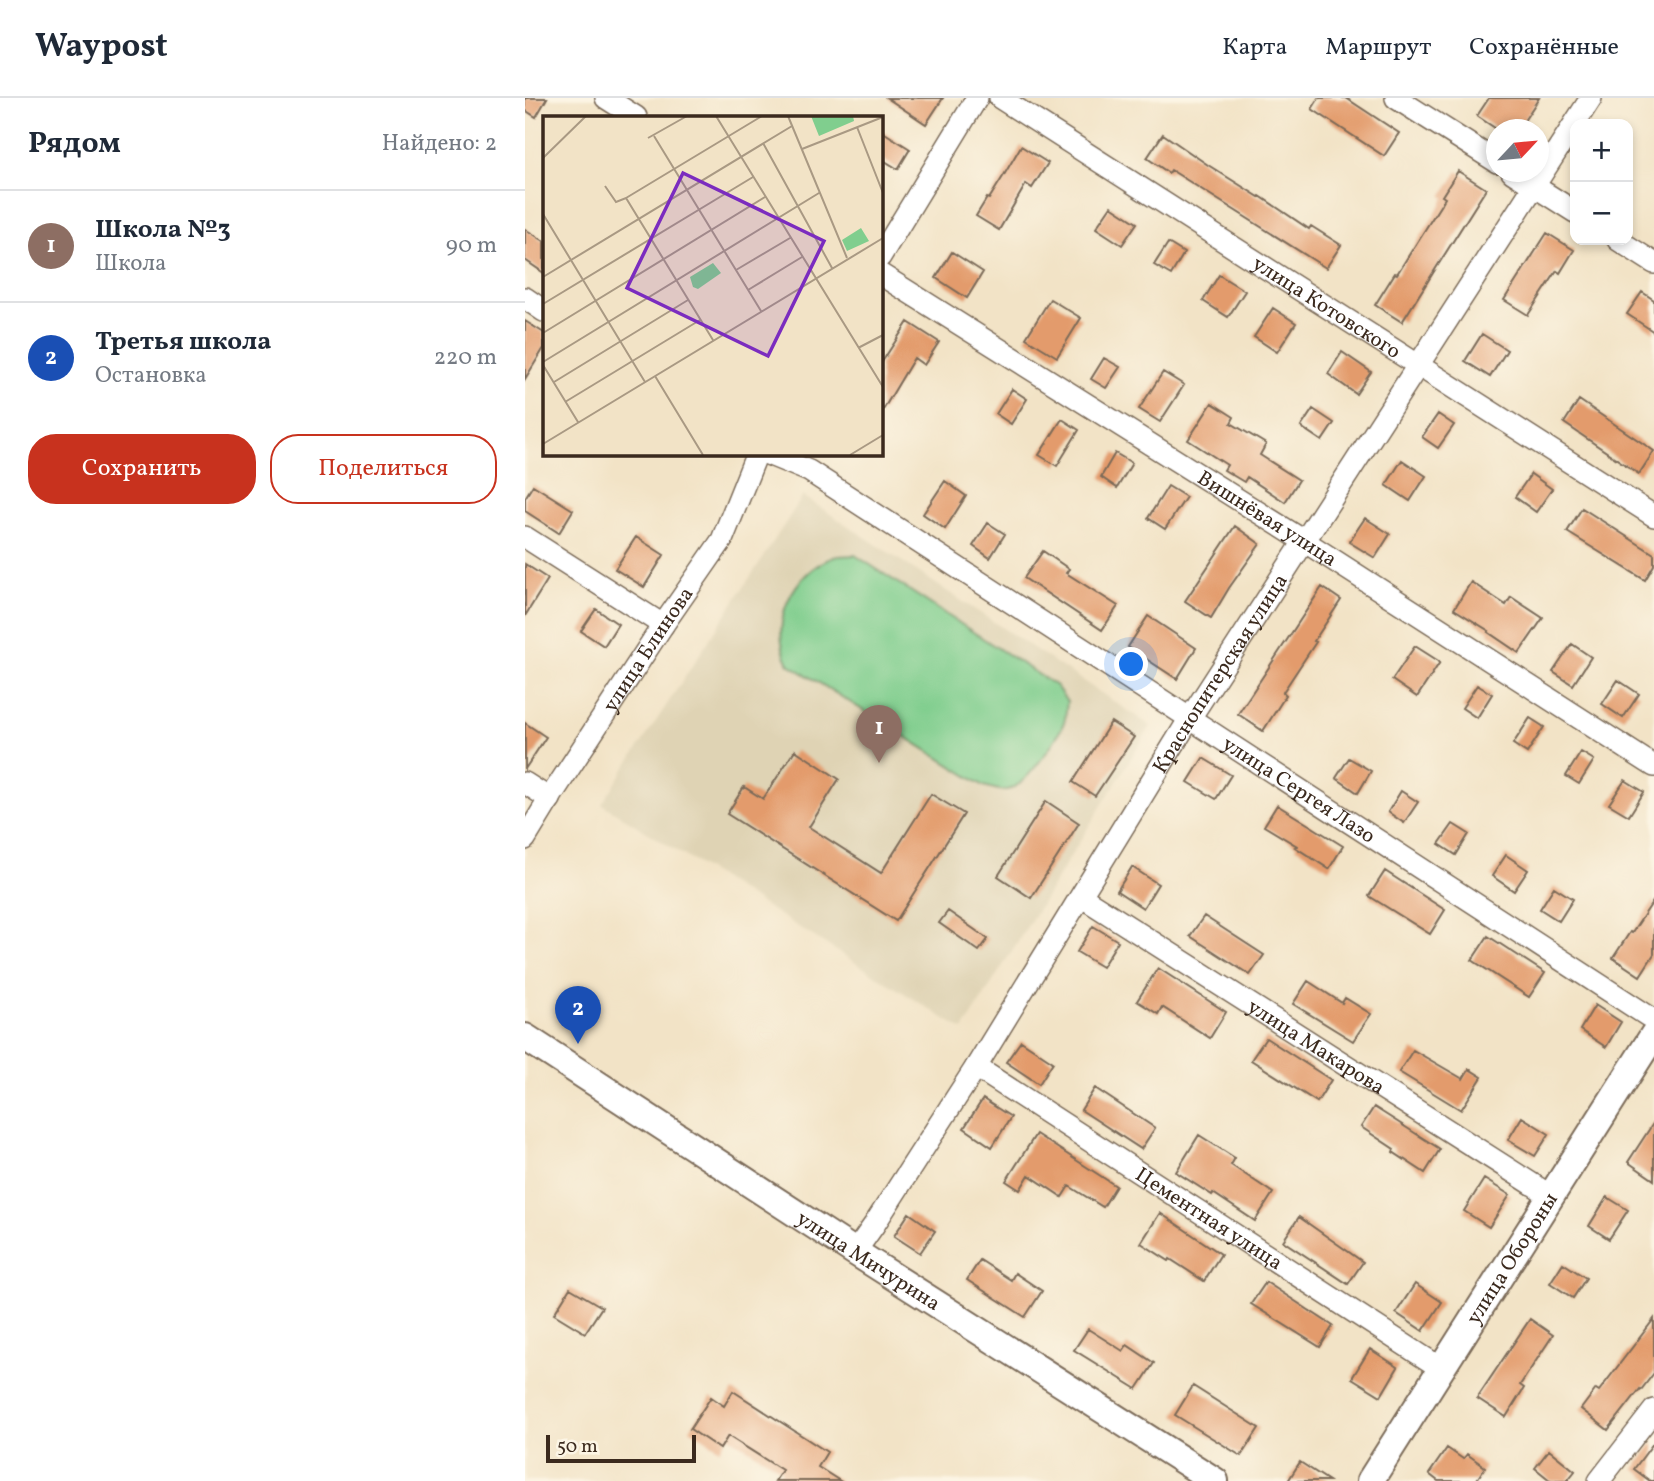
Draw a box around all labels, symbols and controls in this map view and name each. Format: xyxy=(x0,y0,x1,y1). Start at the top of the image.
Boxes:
text: Waypost xyxy=(35,25,168,71)
text: Карта xyxy=(1222,31,1287,65)
text: Маршрут xyxy=(1325,31,1431,65)
text: Сохранённые xyxy=(1469,31,1619,65)
inset map xyxy=(543,116,882,455)
north arrow xyxy=(1486,119,1549,182)
map controls xyxy=(1570,119,1633,245)
button: + xyxy=(1570,119,1633,182)
text: Рядом xyxy=(28,123,121,165)
text: Найдено: 2 xyxy=(382,128,497,160)
button: − xyxy=(1570,182,1633,245)
text: Школа №3 xyxy=(95,212,231,248)
text: 1 xyxy=(46,230,56,262)
text: 90 m xyxy=(446,230,497,262)
text: Школа xyxy=(95,248,166,280)
street label: улица Котовского xyxy=(1246,250,1406,367)
text: Третья школа xyxy=(95,324,272,360)
text: 2 xyxy=(45,342,57,374)
text: 220 m xyxy=(434,342,497,374)
text: Остановка xyxy=(95,360,207,392)
button: Сохранить xyxy=(28,434,256,504)
button: Поделиться xyxy=(270,434,497,504)
street label: Вишнёвая улица xyxy=(1191,464,1342,575)
street label: Краснопитерская улица xyxy=(1146,569,1295,779)
street label: улица Блинова xyxy=(597,582,701,718)
your location xyxy=(1114,647,1148,681)
pin: 1 xyxy=(856,705,902,763)
street label: улица Сергея Лазо xyxy=(1216,730,1381,851)
pin: 2 xyxy=(555,986,601,1044)
street label: улица Макарова xyxy=(1241,993,1390,1102)
street label: Цементная улица xyxy=(1129,1161,1288,1278)
street label: улица Обороны xyxy=(1460,1187,1566,1331)
street label: улица Мичурина xyxy=(790,1205,945,1319)
scale bar xyxy=(546,1432,697,1464)
text: 50 m xyxy=(557,1434,598,1460)

